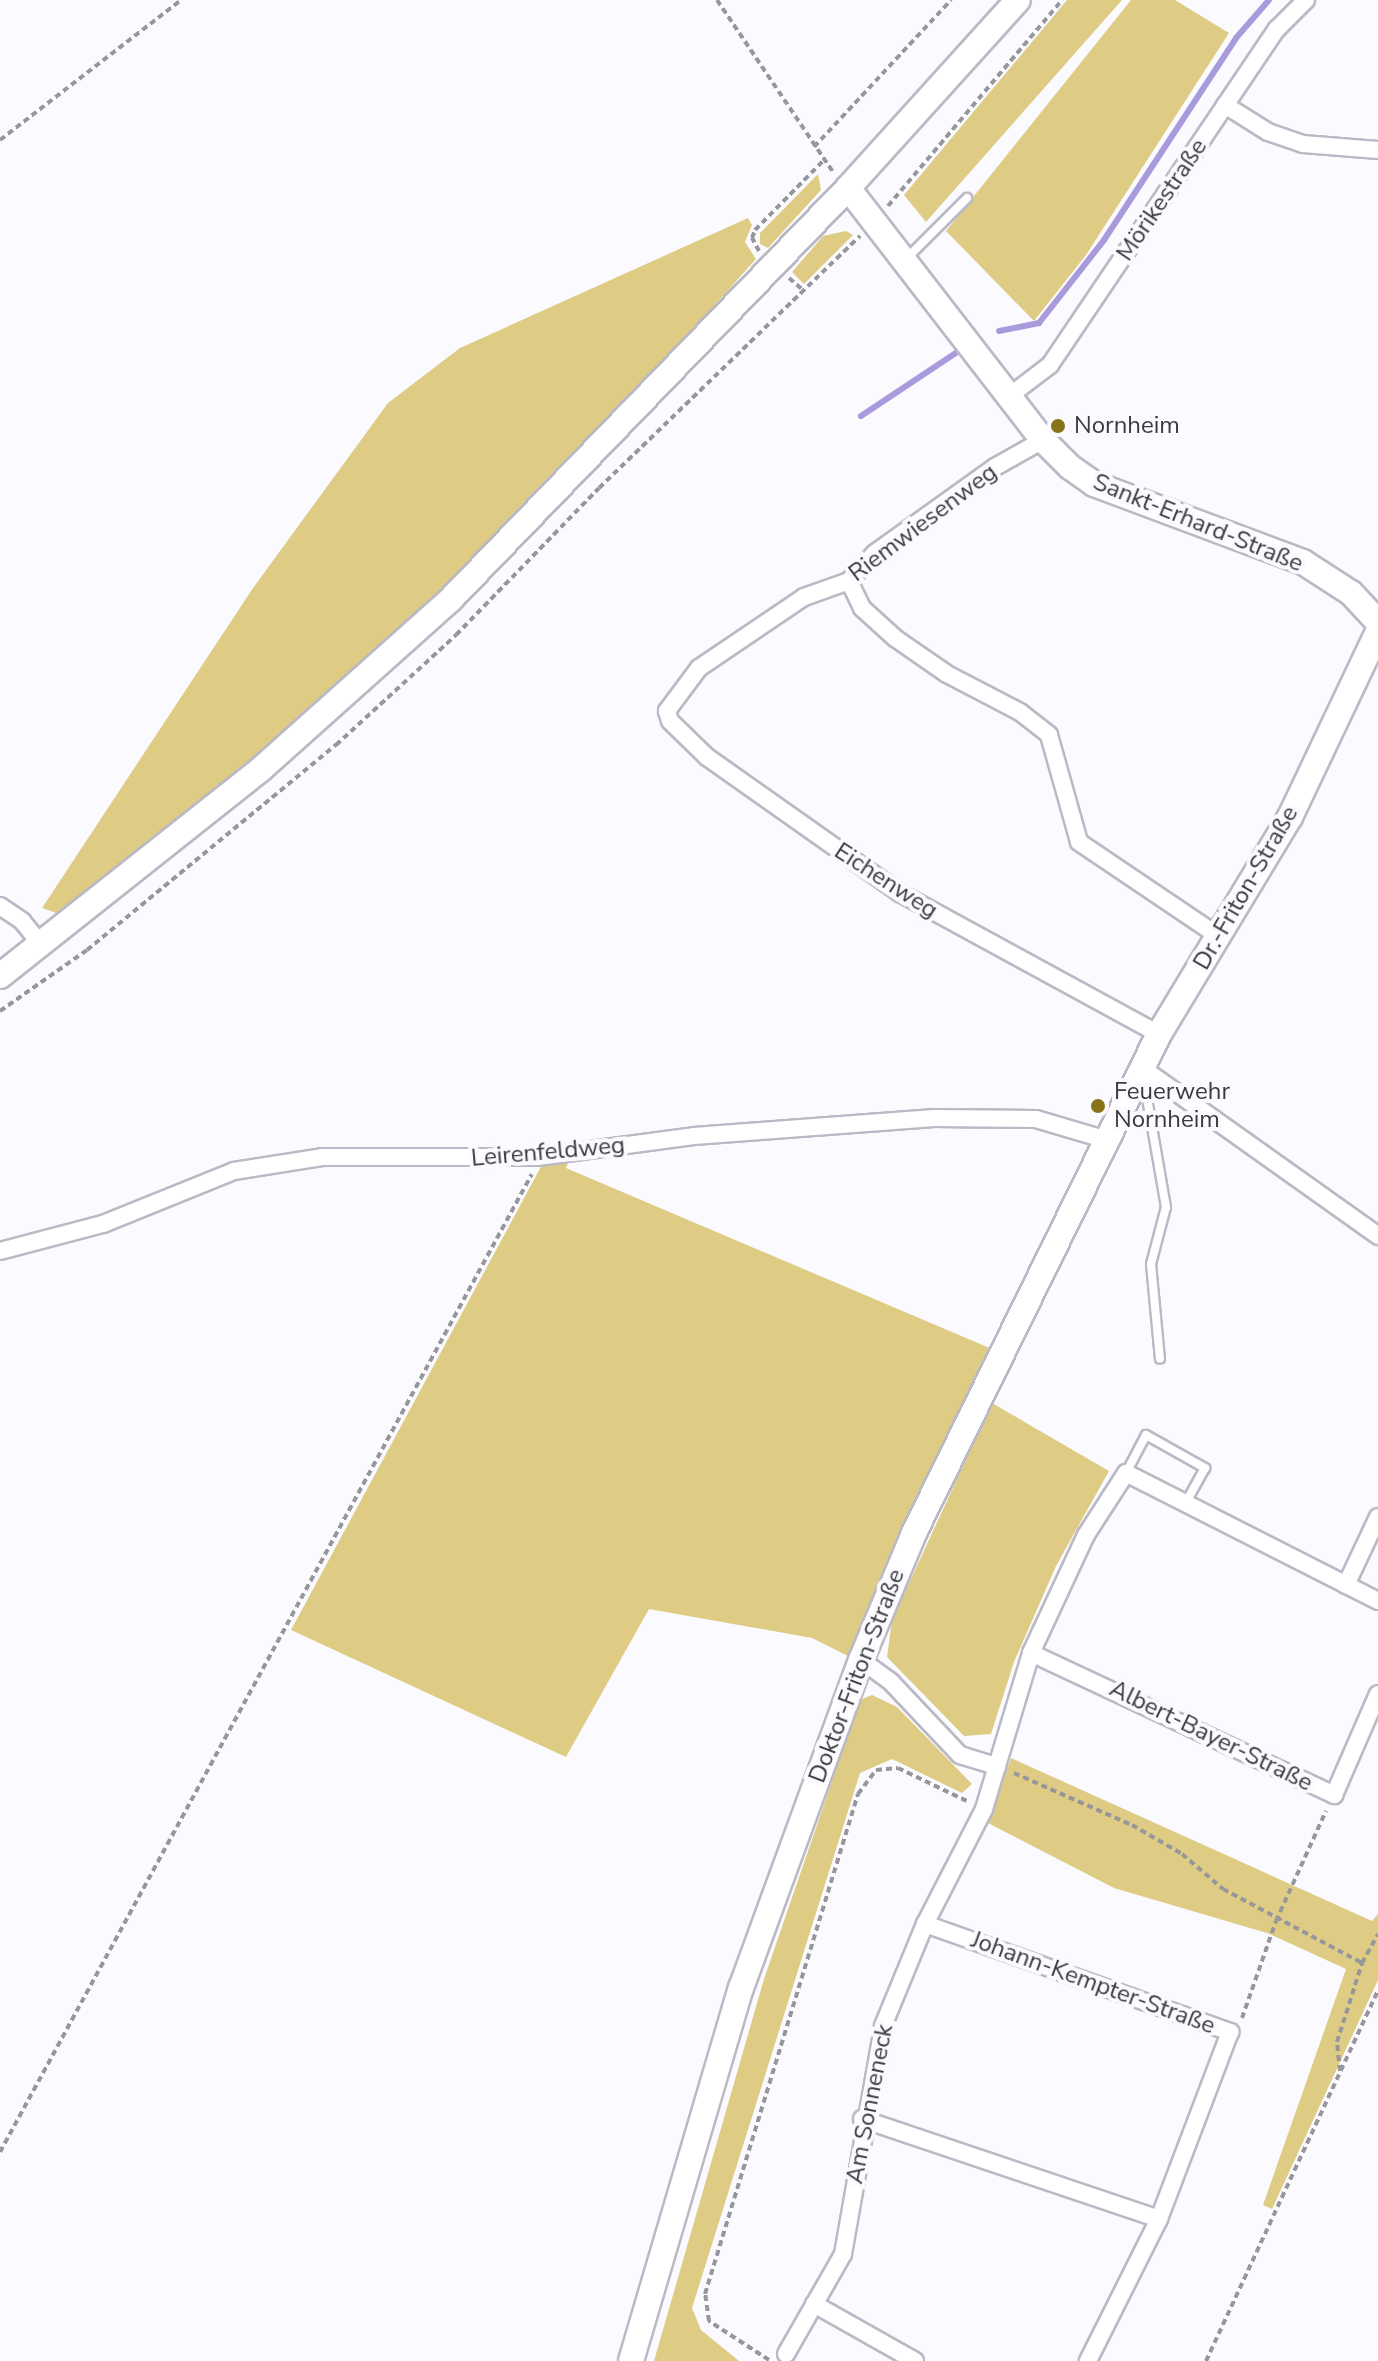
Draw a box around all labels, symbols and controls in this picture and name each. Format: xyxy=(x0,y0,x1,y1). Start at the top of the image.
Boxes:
street label: Mörikestraße xyxy=(1111,133,1213,267)
place label: Nornheim xyxy=(1074,412,1180,440)
marker: Nornheim xyxy=(1049,417,1067,435)
street label: Riemwiesenweg xyxy=(843,458,1003,588)
street label: Sankt-Erhard-Straße xyxy=(1089,468,1307,578)
street label: Dr.-Friton-Straße xyxy=(1187,801,1305,975)
street label: Eichenweg xyxy=(829,837,943,925)
place label: Feuerwehr Nornheim xyxy=(1114,1078,1230,1134)
marker: Feuerwehr Nornheim xyxy=(1089,1097,1107,1115)
street label: Leirenfeldweg xyxy=(470,1131,626,1173)
street label: Doktor-Friton-Straße xyxy=(803,1565,911,1787)
street label: Albert-Bayer-Straße xyxy=(1105,1674,1317,1798)
street label: Johann-Kempter-Straße xyxy=(967,1925,1219,2041)
street label: Am Sonneneck xyxy=(840,2022,900,2186)

